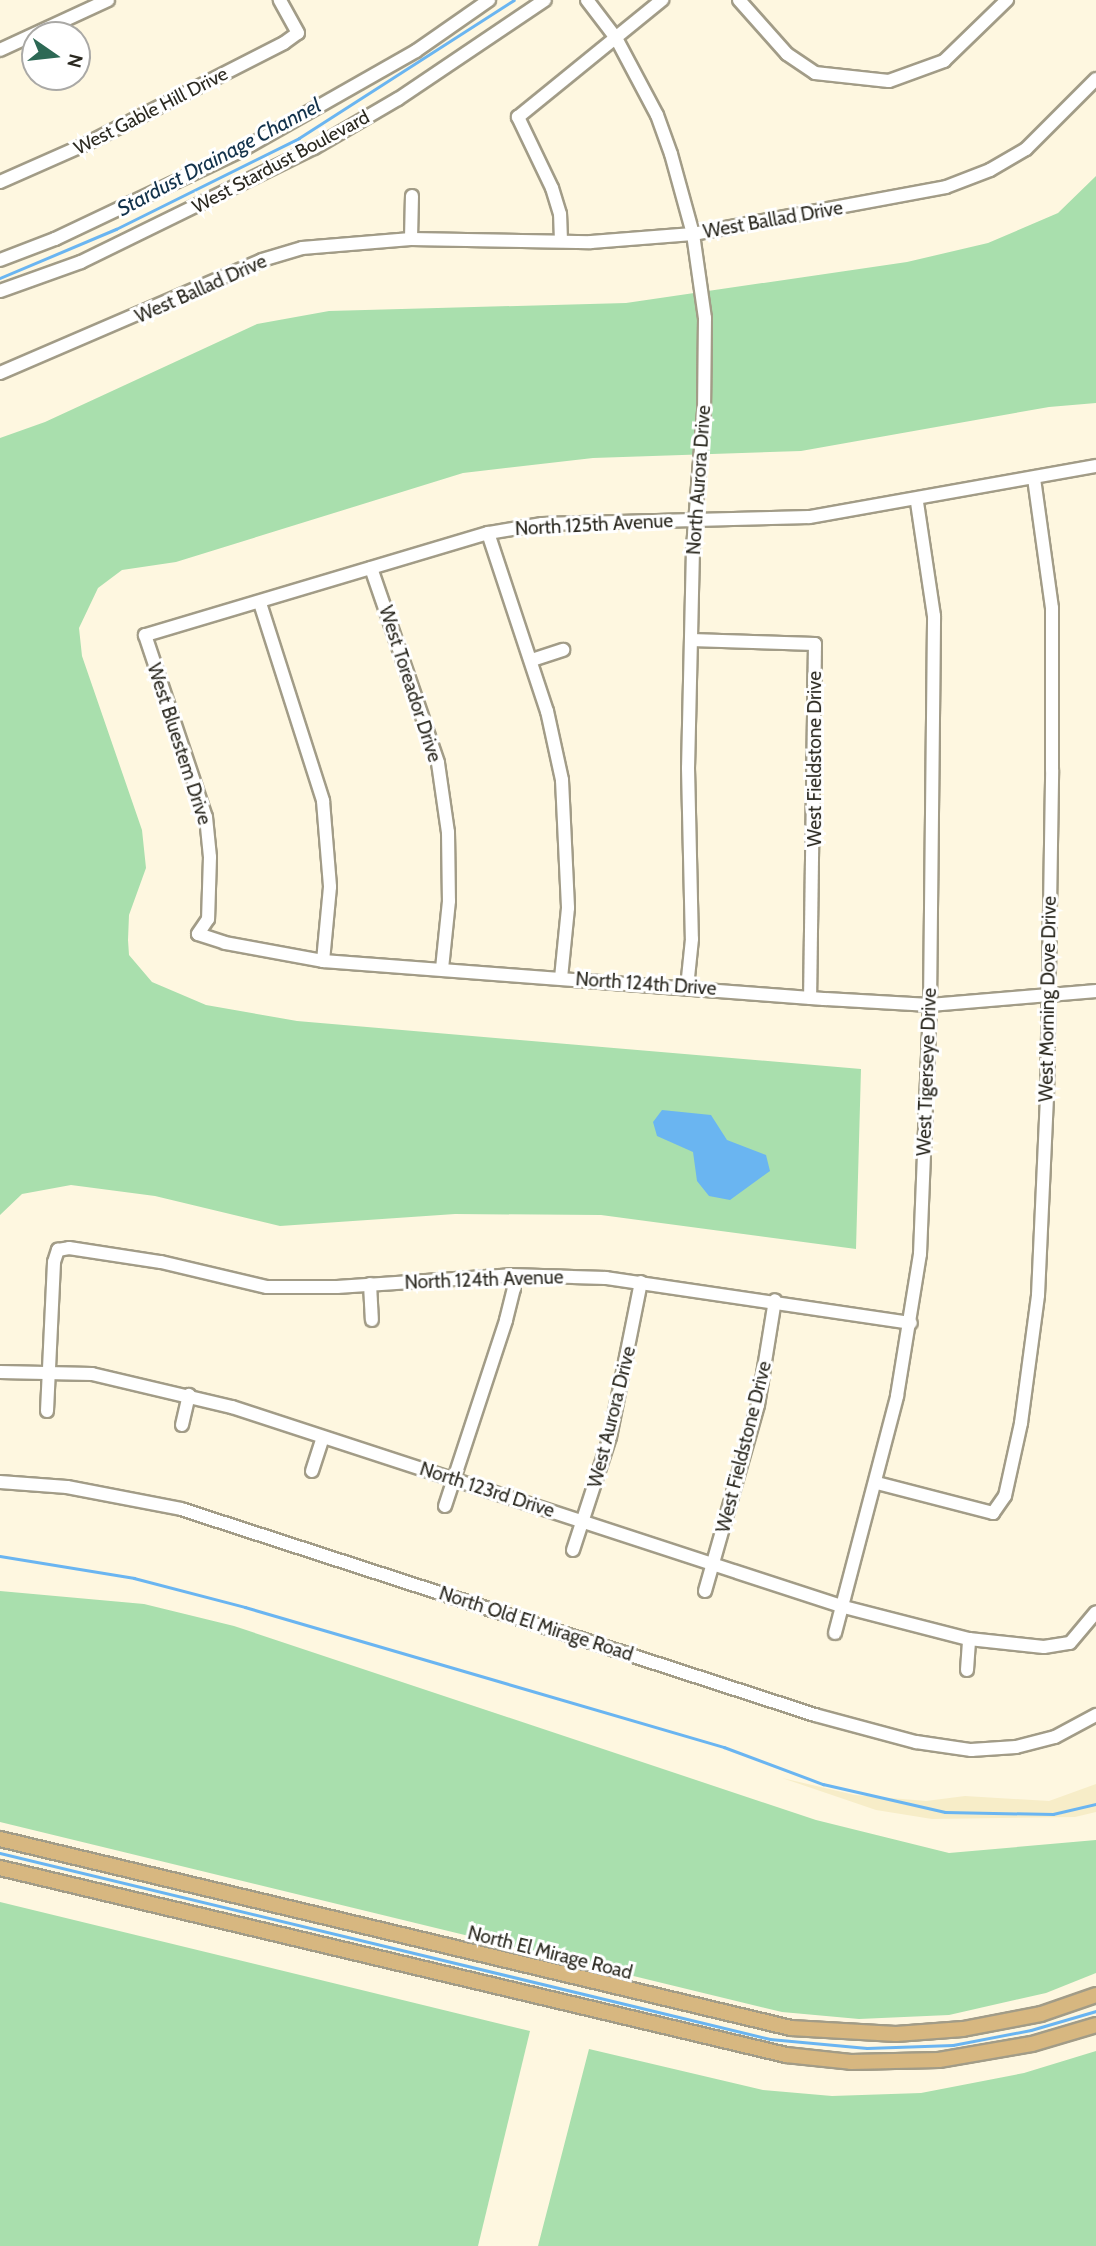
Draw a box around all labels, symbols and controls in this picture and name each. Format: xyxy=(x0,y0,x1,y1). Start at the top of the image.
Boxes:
north arrow xyxy=(21,21,91,91)
text: N xyxy=(62,51,88,70)
street label: West Gable Hill Drive xyxy=(70,62,232,160)
water label: Stardust Drainage Channel xyxy=(113,93,325,221)
street label: West Stardust Boulevard xyxy=(189,106,373,218)
street label: West Ballad Drive xyxy=(701,196,845,244)
street label: West Ballad Drive xyxy=(132,250,270,328)
street label: North Aurora Drive xyxy=(682,404,716,556)
street label: North 125th Avenue xyxy=(514,509,674,541)
street label: West Toreador Drive xyxy=(374,603,446,765)
street label: West Bluestem Drive xyxy=(142,660,216,828)
street label: West Fieldstone Drive xyxy=(804,671,826,847)
street label: West Morning Dove Drive xyxy=(1035,896,1061,1102)
street label: North 124th Drive xyxy=(575,968,717,1000)
street label: West Tigerseye Drive xyxy=(913,988,941,1156)
street label: North 124th Avenue xyxy=(404,1266,564,1294)
street label: West Aurora Drive xyxy=(583,1344,641,1490)
street label: West Fieldstone Drive xyxy=(712,1359,776,1535)
street label: North 123rd Drive xyxy=(417,1458,557,1522)
street label: North Old El Mirage Road xyxy=(436,1582,636,1666)
street label: North El Mirage Road xyxy=(465,1922,635,1984)

